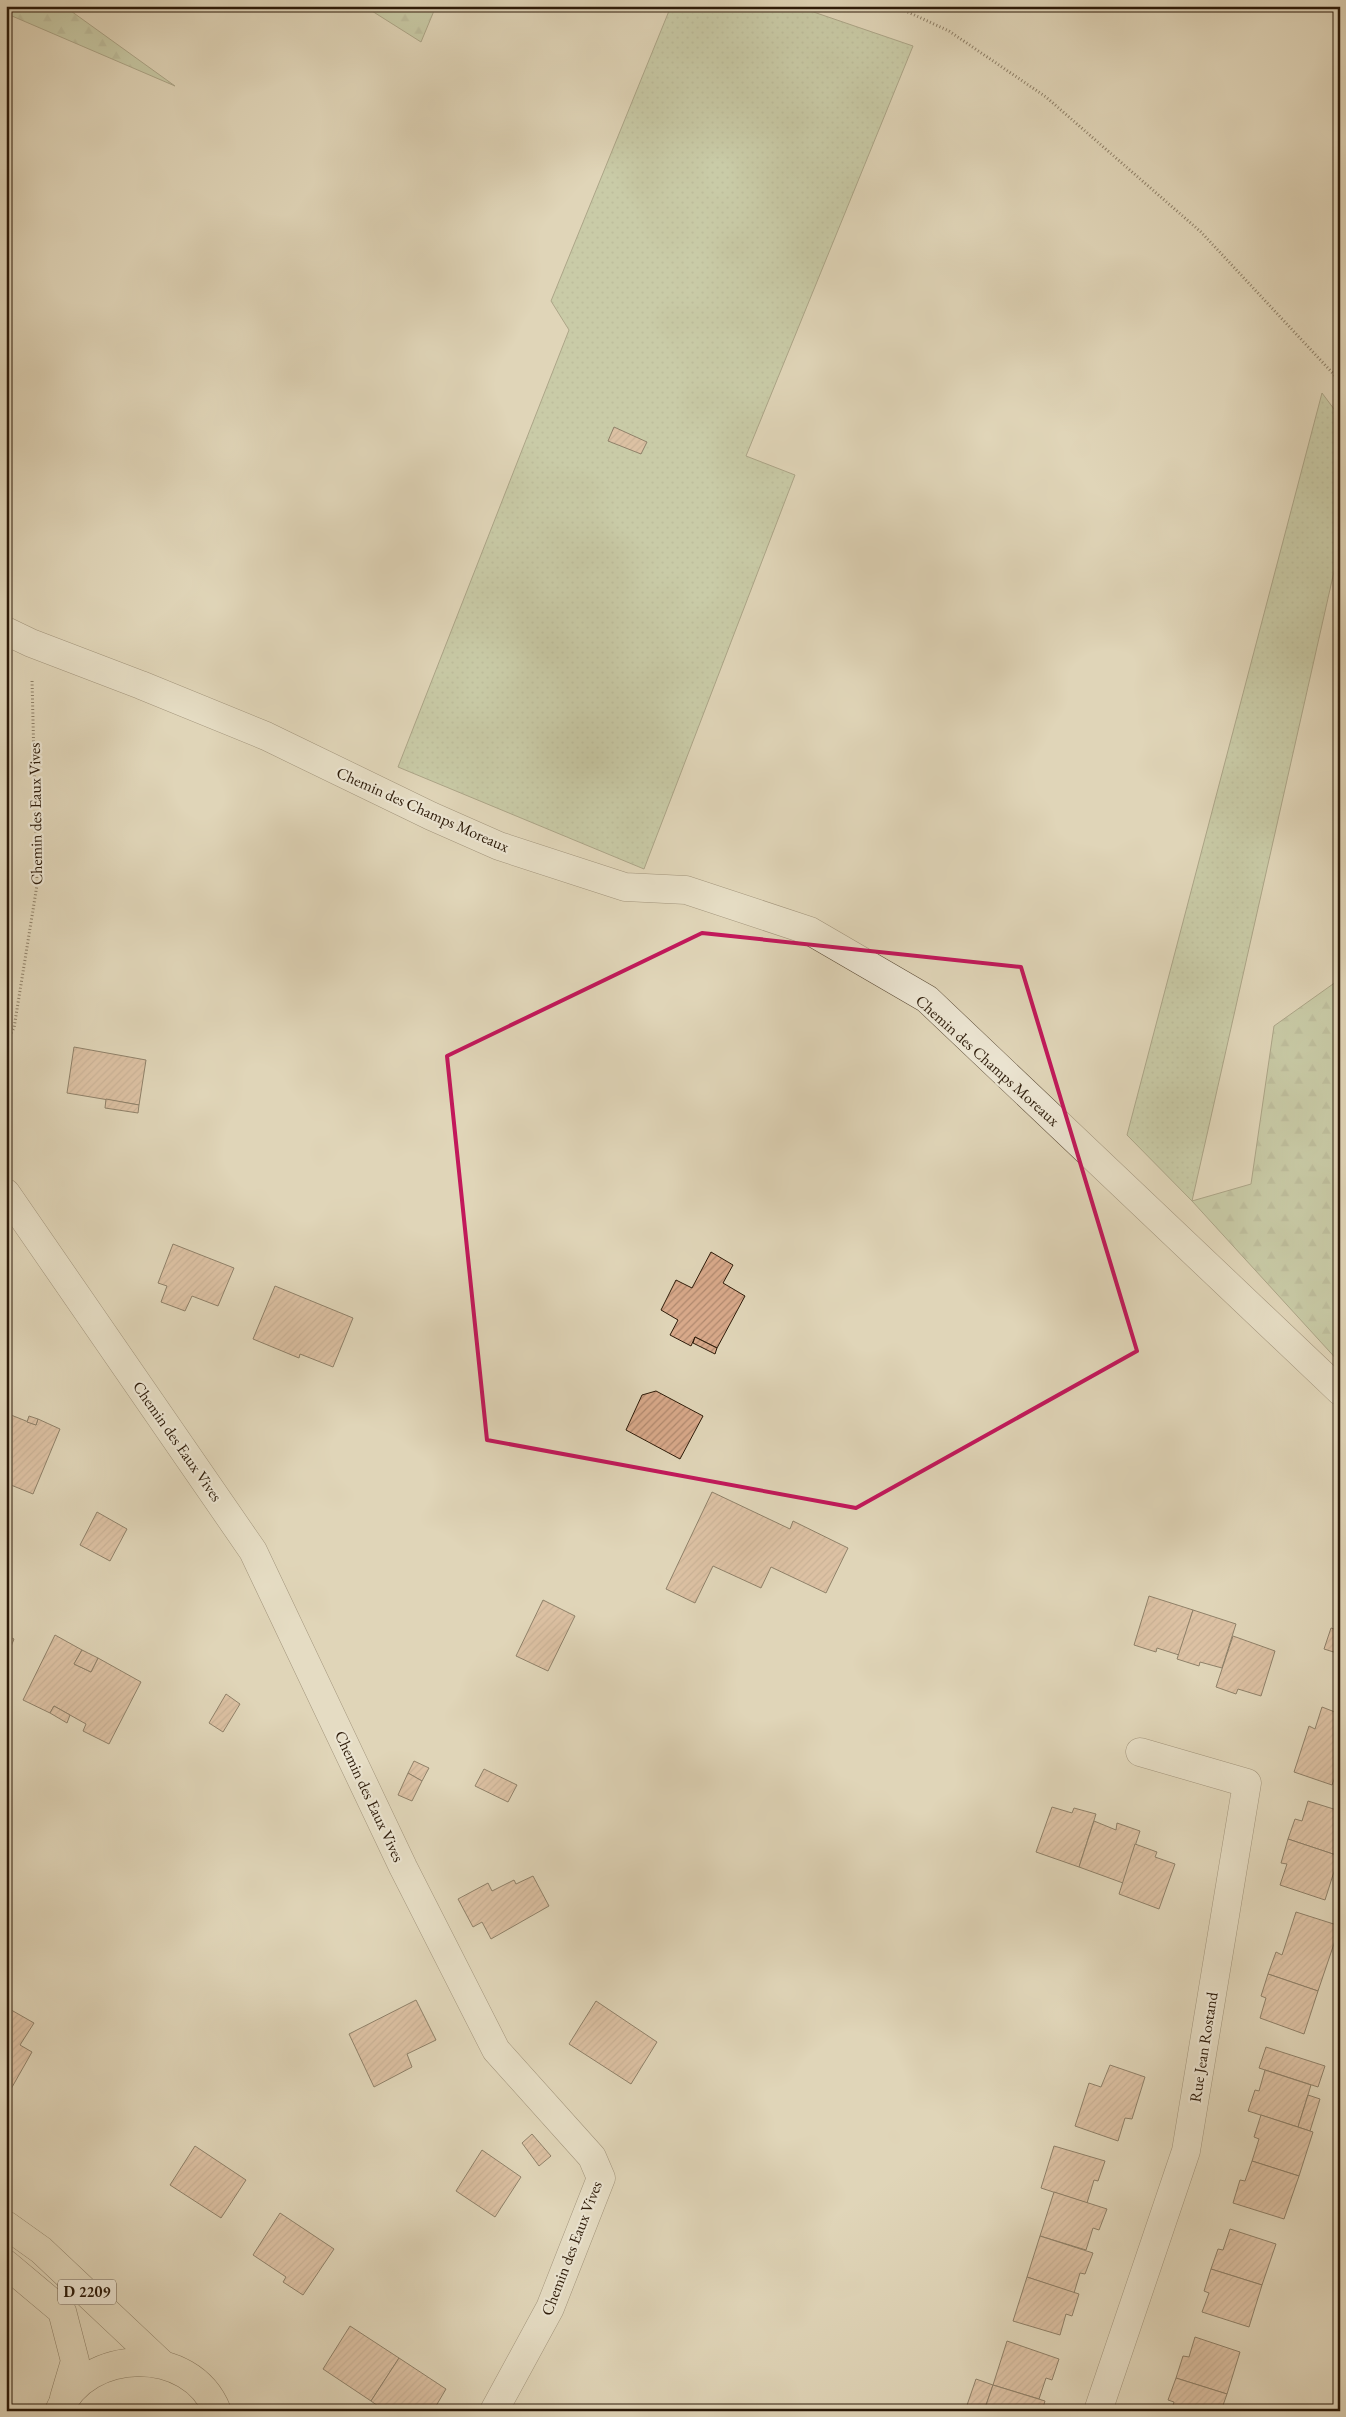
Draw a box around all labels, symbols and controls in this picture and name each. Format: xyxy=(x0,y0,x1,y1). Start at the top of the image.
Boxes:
street label: Chemin des Eaux Vives xyxy=(24,743,47,885)
street label: Chemin des Champs Moreaux xyxy=(333,762,513,857)
street label: Chemin des Champs Moreaux xyxy=(911,990,1064,1131)
street label: Chemin des Eaux Vives xyxy=(128,1377,227,1506)
street label: Chemin des Eaux Vives xyxy=(330,1727,409,1865)
street label: Rue Jean Rostand xyxy=(1184,1990,1223,2104)
street label: Chemin des Eaux Vives xyxy=(536,2178,607,2318)
road number: D 2209 xyxy=(58,2280,116,2304)

